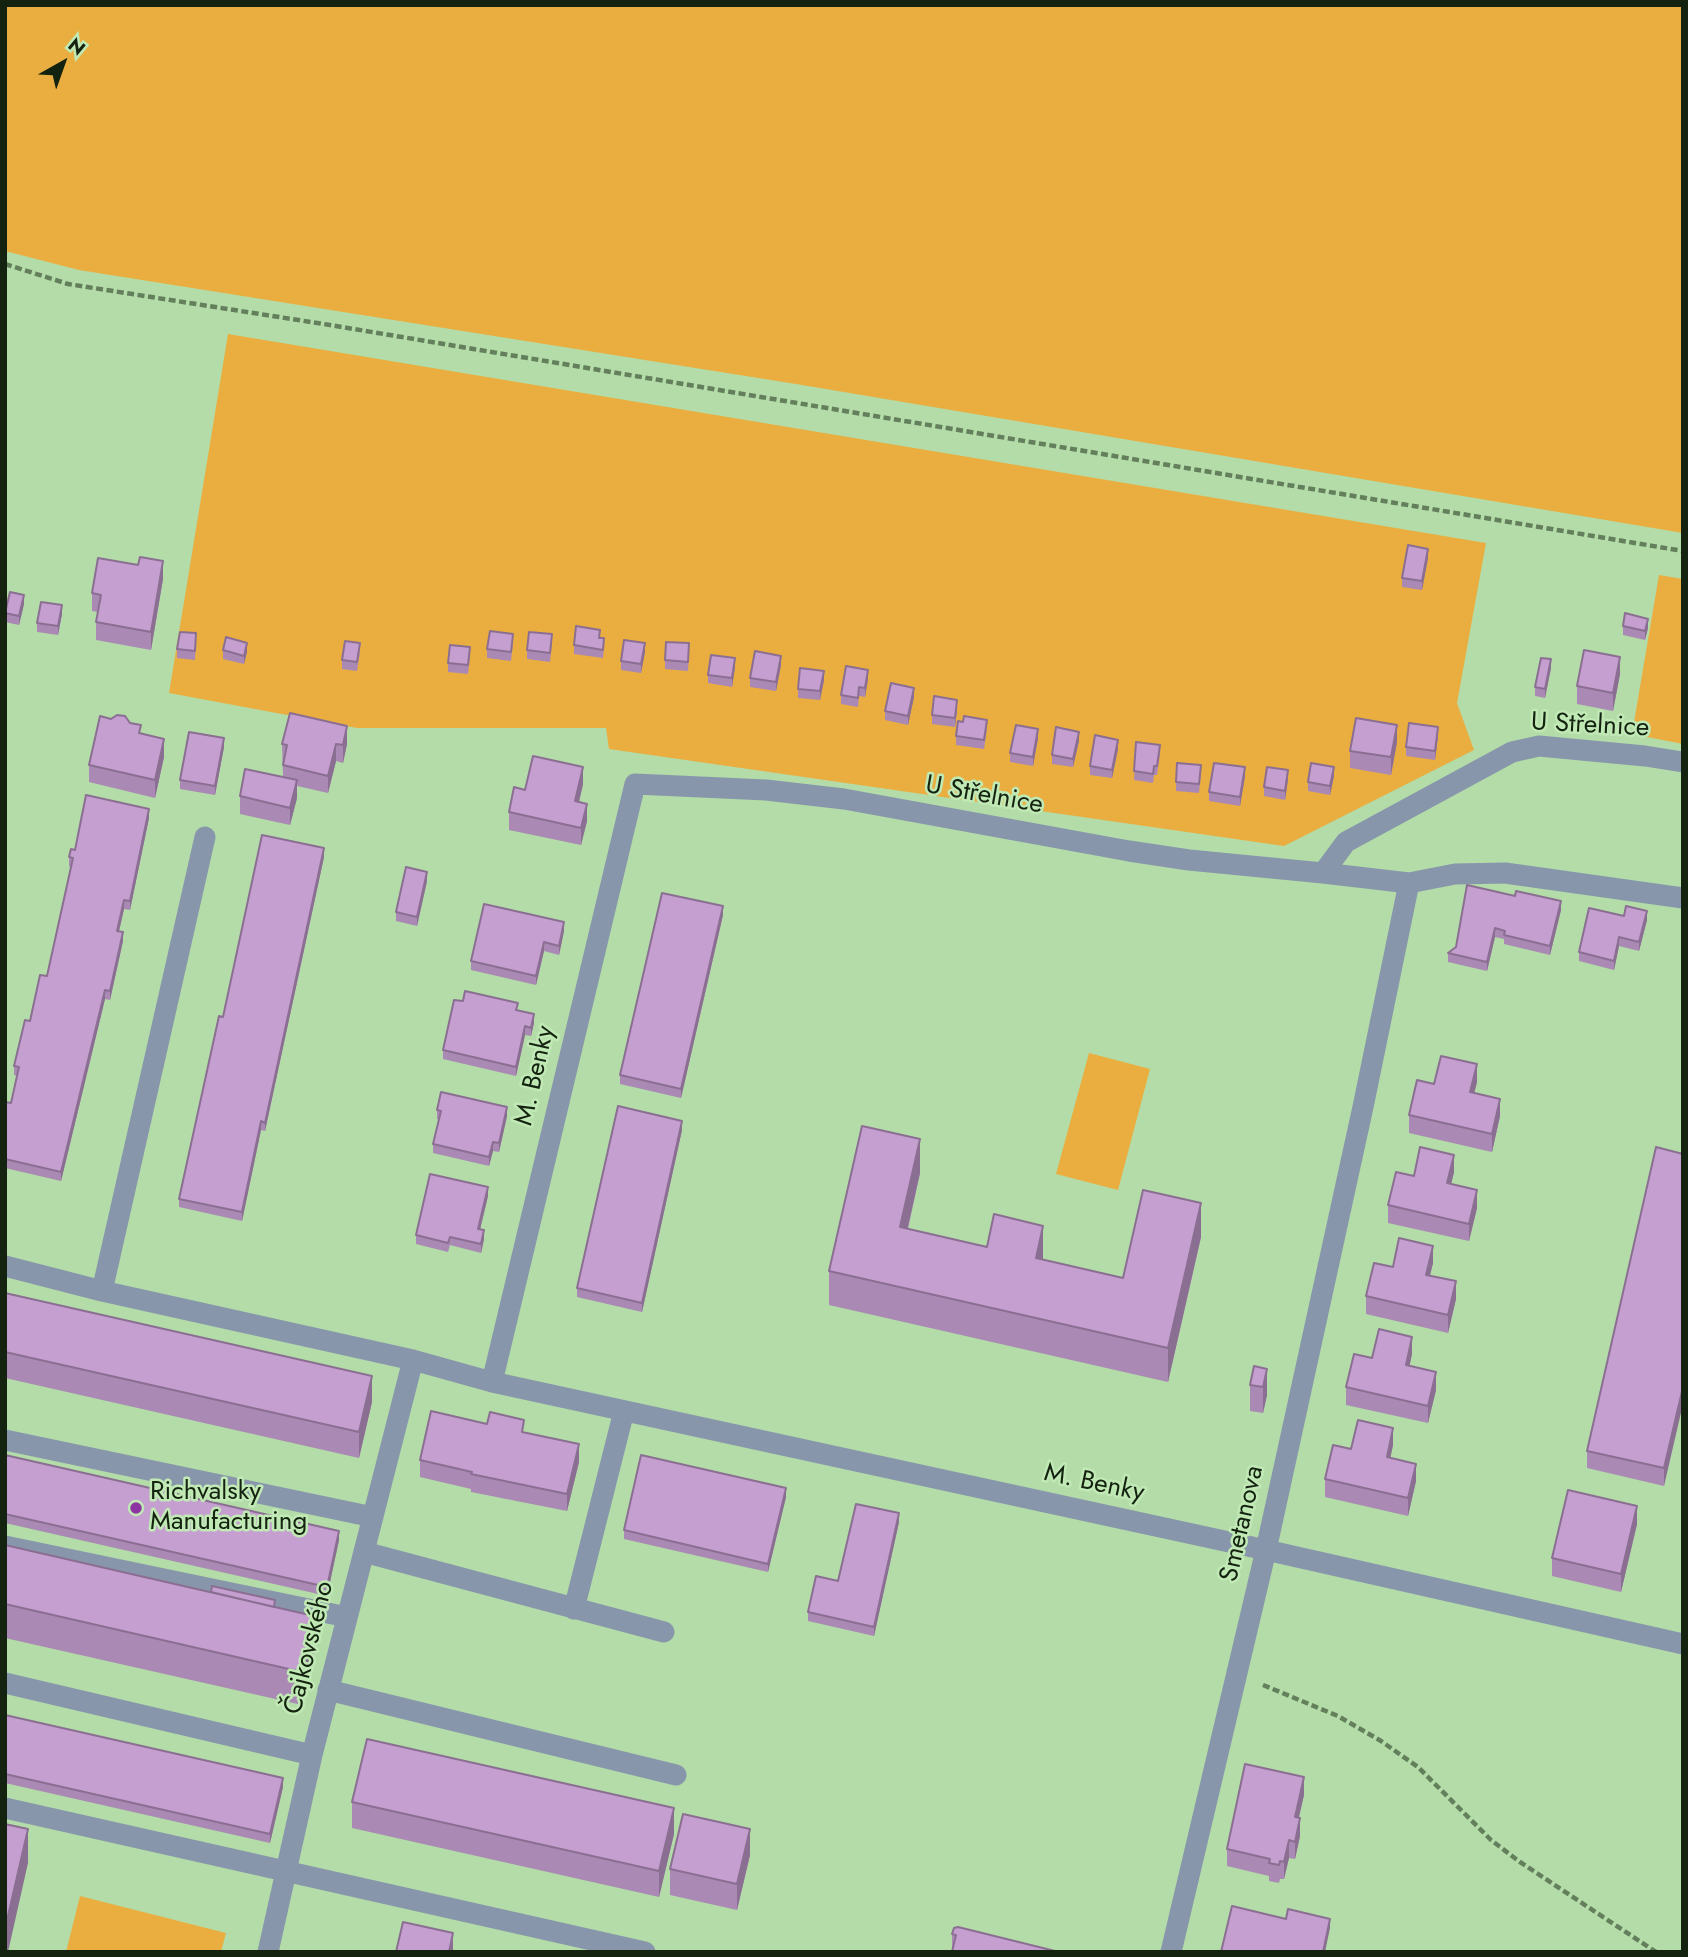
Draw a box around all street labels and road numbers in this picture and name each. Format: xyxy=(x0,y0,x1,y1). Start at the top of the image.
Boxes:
street label: U Střelnice xyxy=(1530,707,1650,745)
street label: U Střelnice xyxy=(923,770,1045,822)
street label: M. Benky xyxy=(509,1023,563,1129)
street label: M. Benky xyxy=(1041,1458,1147,1510)
street label: Smetanova xyxy=(1215,1463,1271,1585)
street label: Čajkovského xyxy=(278,1578,342,1718)

